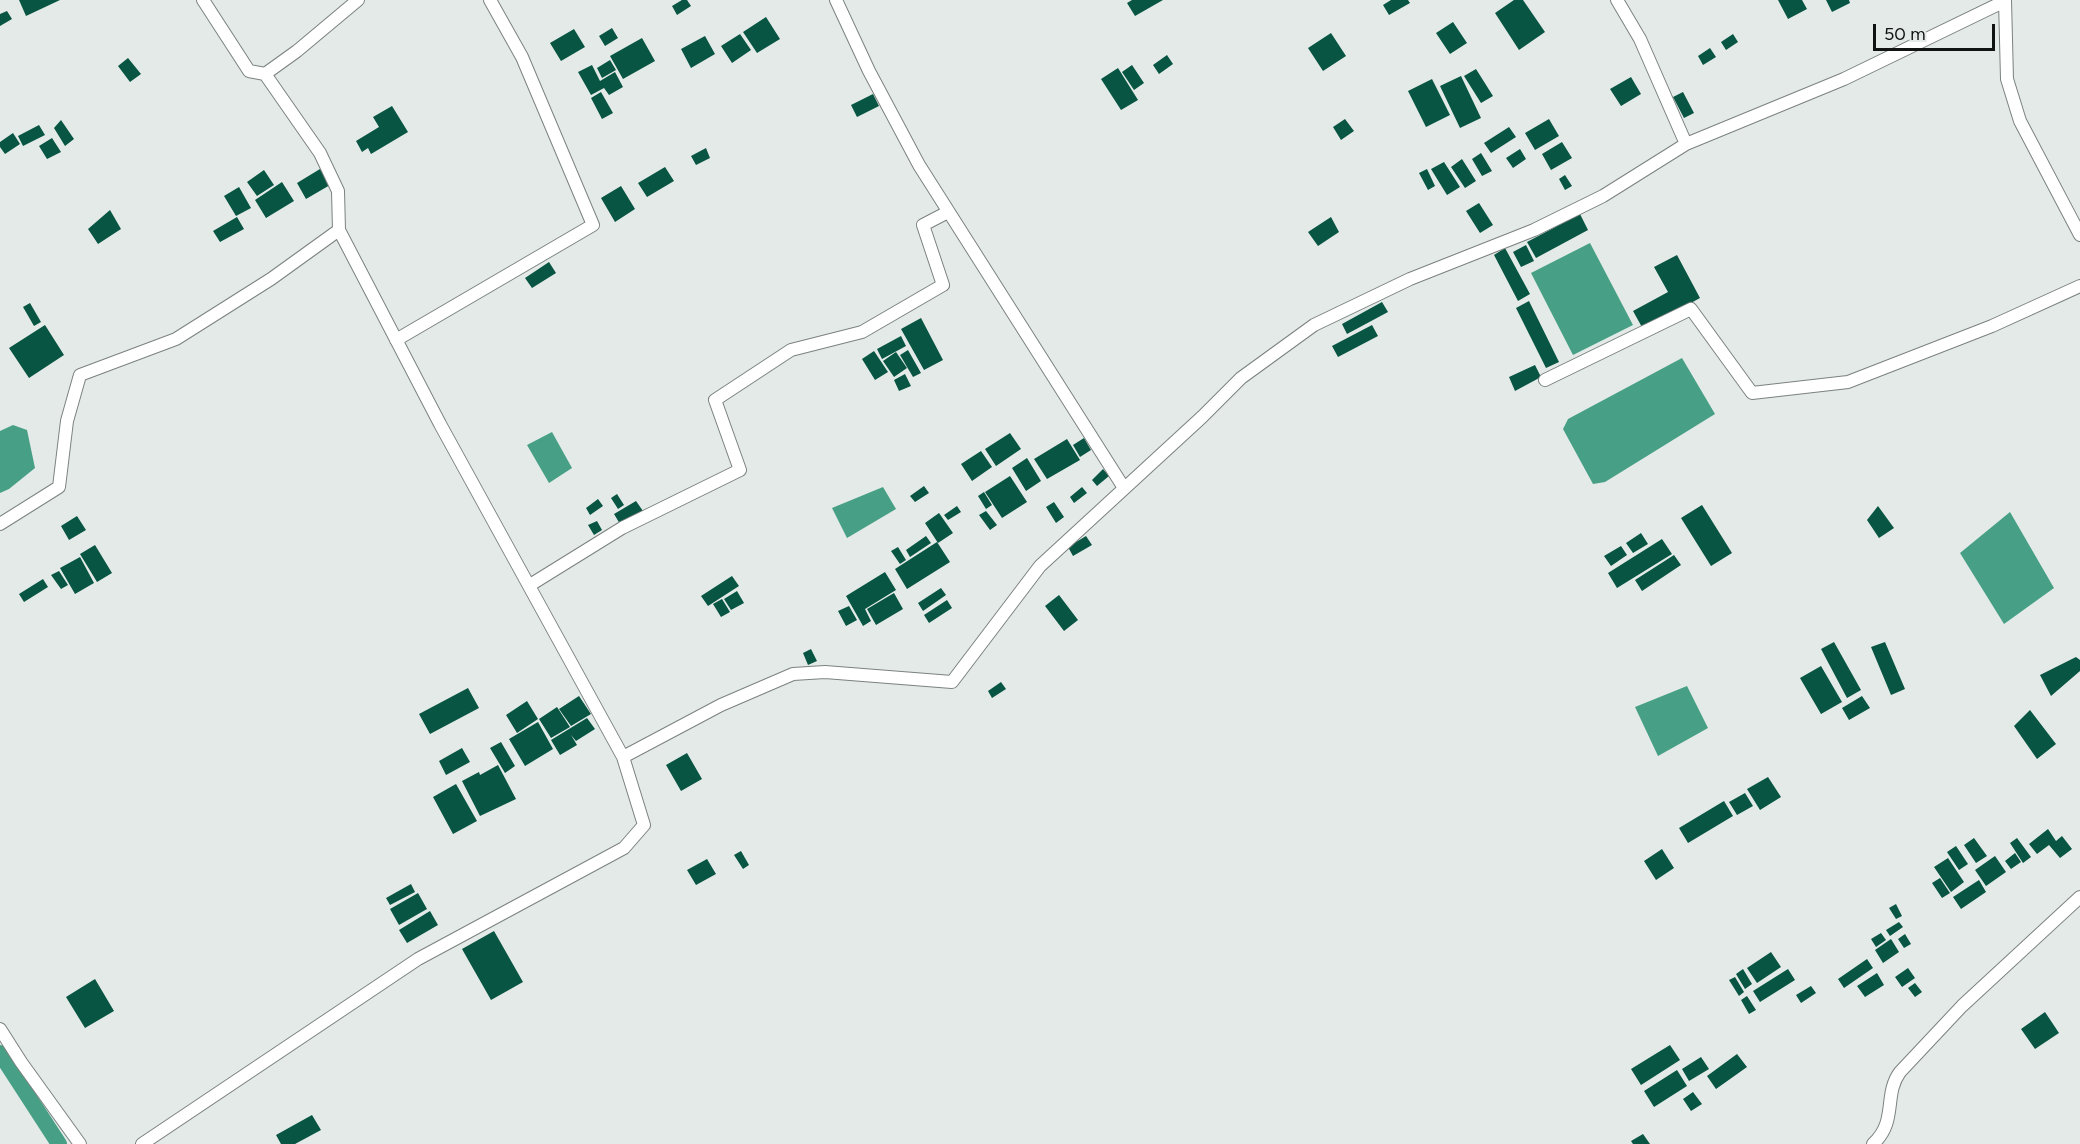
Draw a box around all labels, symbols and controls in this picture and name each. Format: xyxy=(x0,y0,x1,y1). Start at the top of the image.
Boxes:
scale bar xyxy=(1876,12,1998,50)
text: 50 m xyxy=(1884,23,1926,45)

